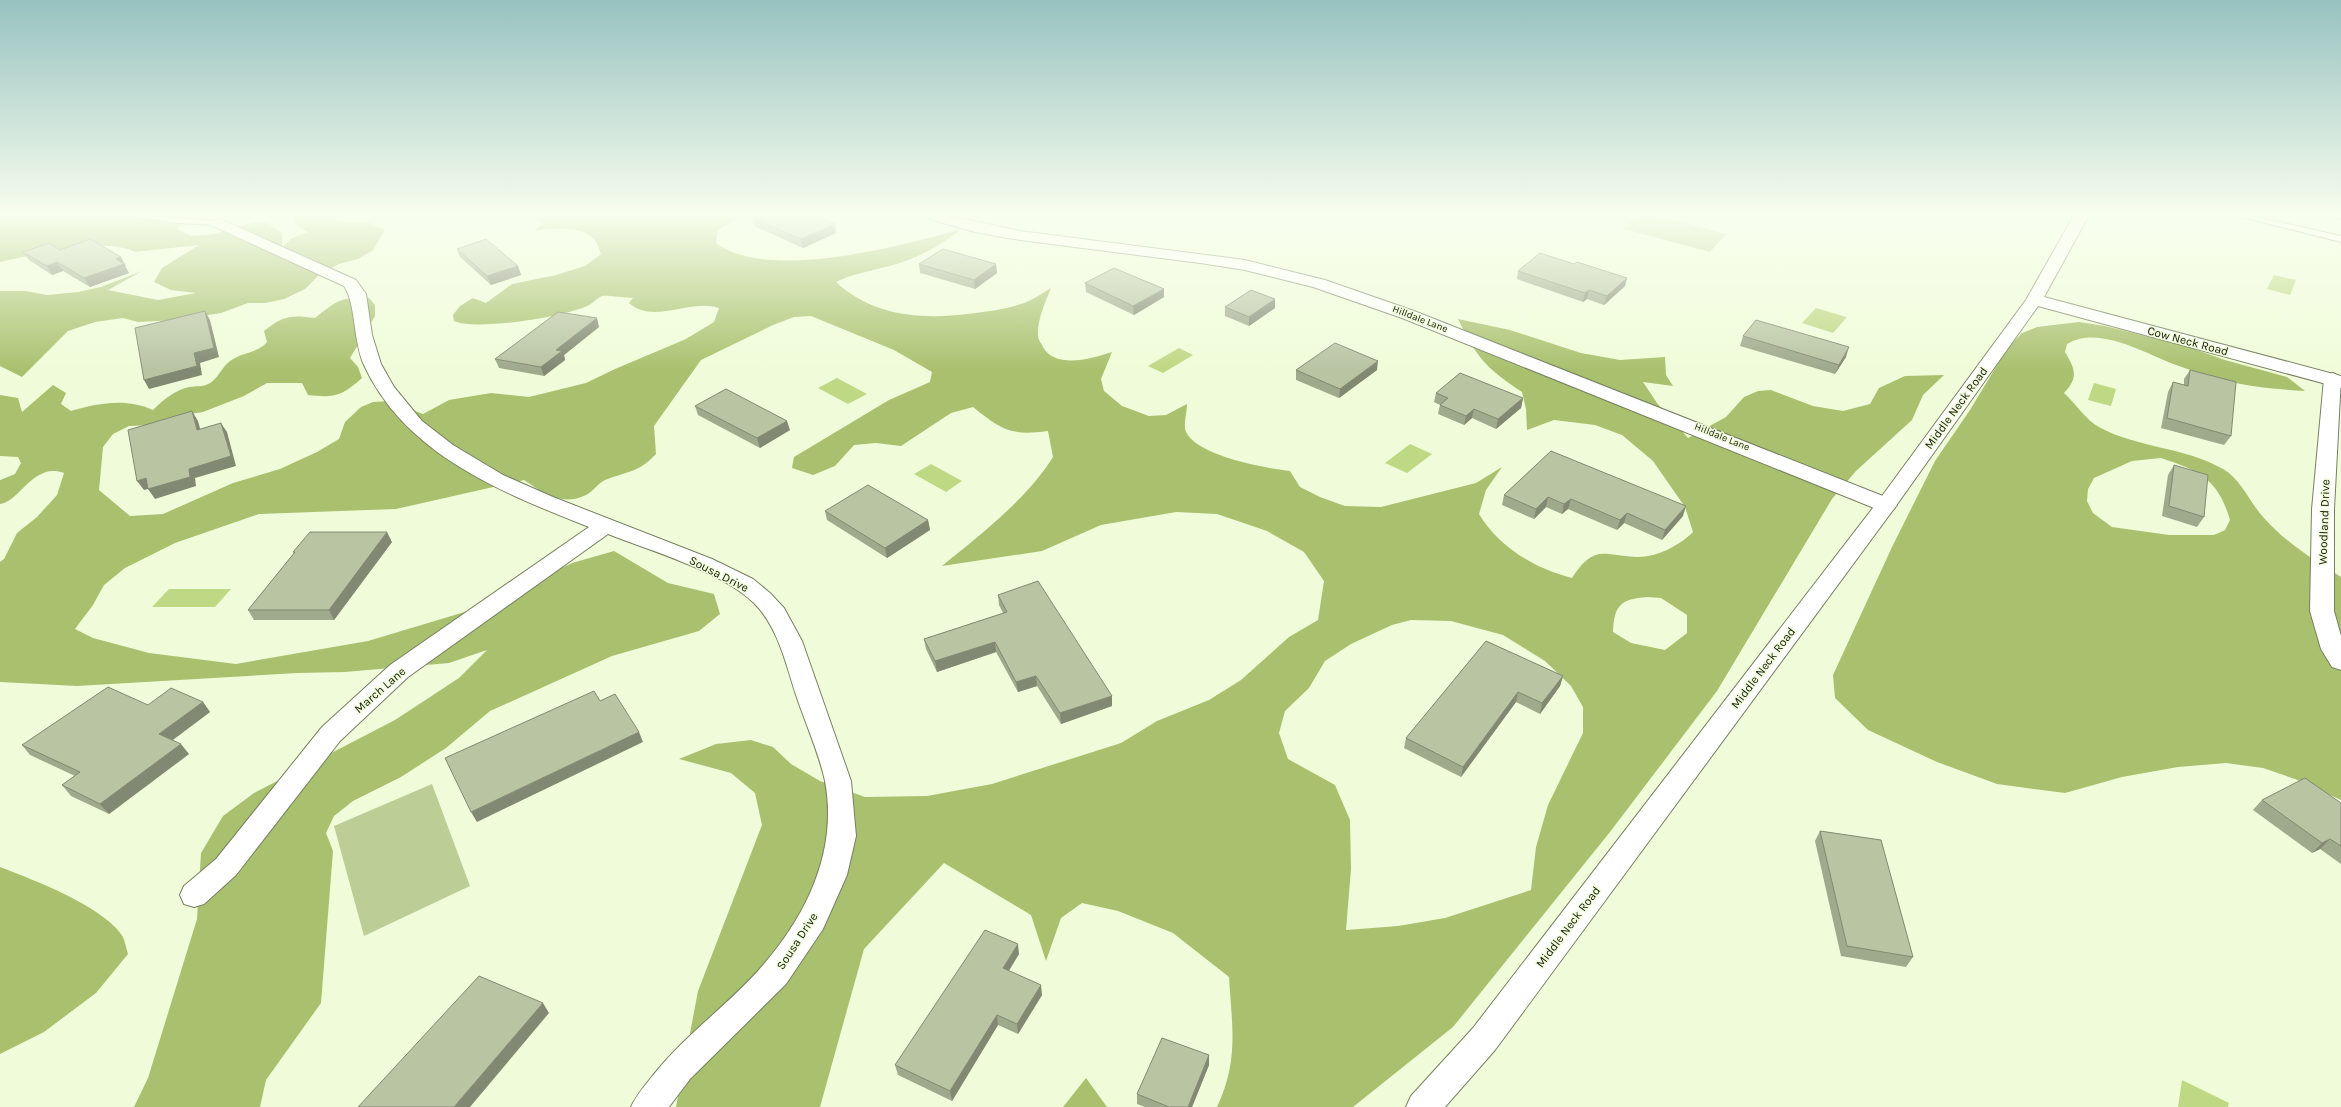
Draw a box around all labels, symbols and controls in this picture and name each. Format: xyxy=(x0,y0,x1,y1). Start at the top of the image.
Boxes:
street label: Hilldale Lane xyxy=(1391,303,1449,335)
street label: Cow Neck Road xyxy=(2146,323,2230,359)
street label: Middle Neck Road xyxy=(1921,364,1991,452)
street label: Hilldale Lane xyxy=(1693,421,1751,453)
street label: Woodland Drive xyxy=(2316,479,2332,565)
street label: Sousa Drive xyxy=(687,553,751,595)
street label: Middle Neck Road xyxy=(1728,625,1798,711)
street label: March Lane xyxy=(352,664,408,716)
street label: Middle Neck Road xyxy=(1533,884,1603,970)
street label: Sousa Drive xyxy=(773,910,821,972)

